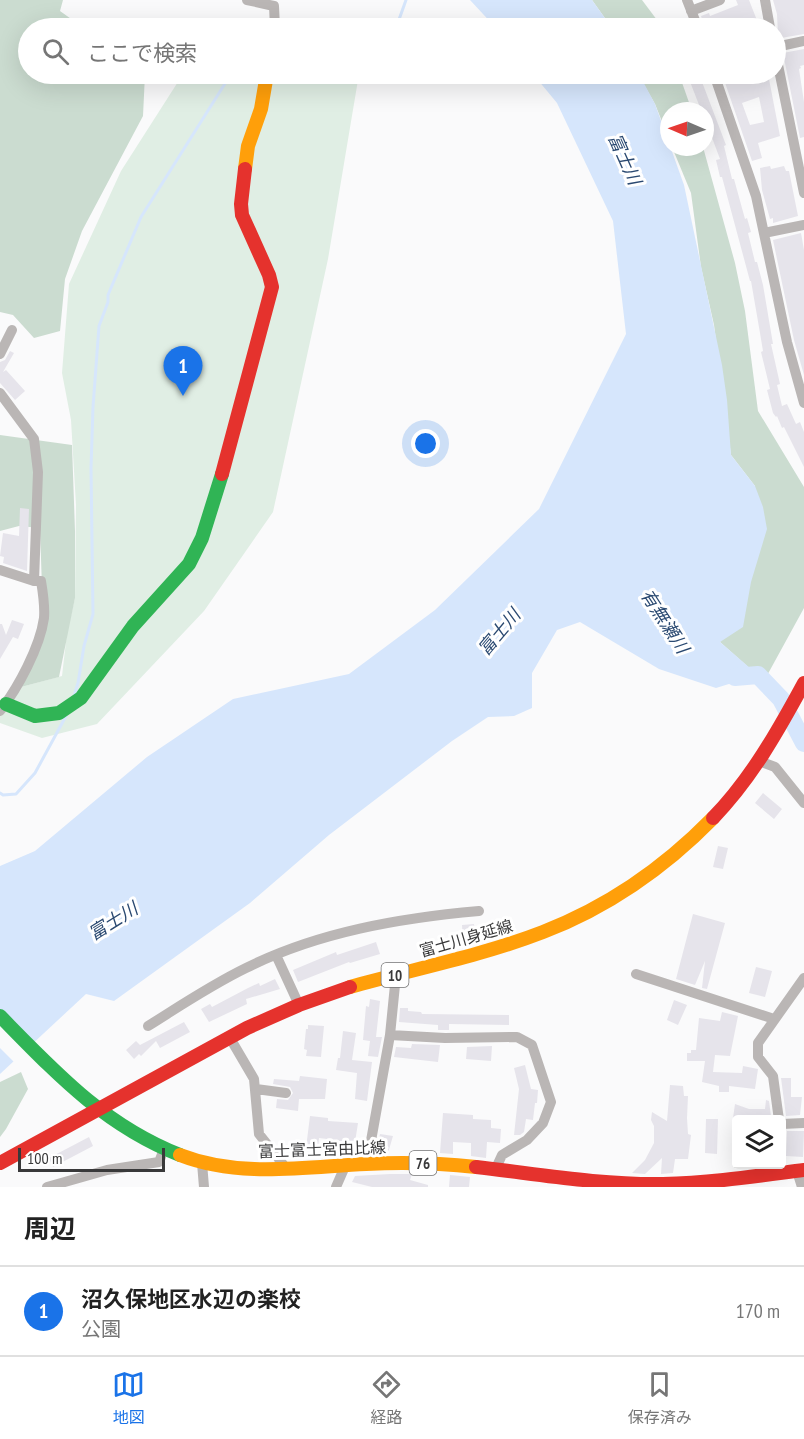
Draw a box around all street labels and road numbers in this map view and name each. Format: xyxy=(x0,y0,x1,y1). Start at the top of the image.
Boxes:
street label: 富士川身延線 xyxy=(417,915,515,961)
road number: 10 xyxy=(382,963,408,987)
street label: 富士富士宮由比線 xyxy=(258,1137,386,1161)
road number: 76 xyxy=(410,1151,436,1175)

